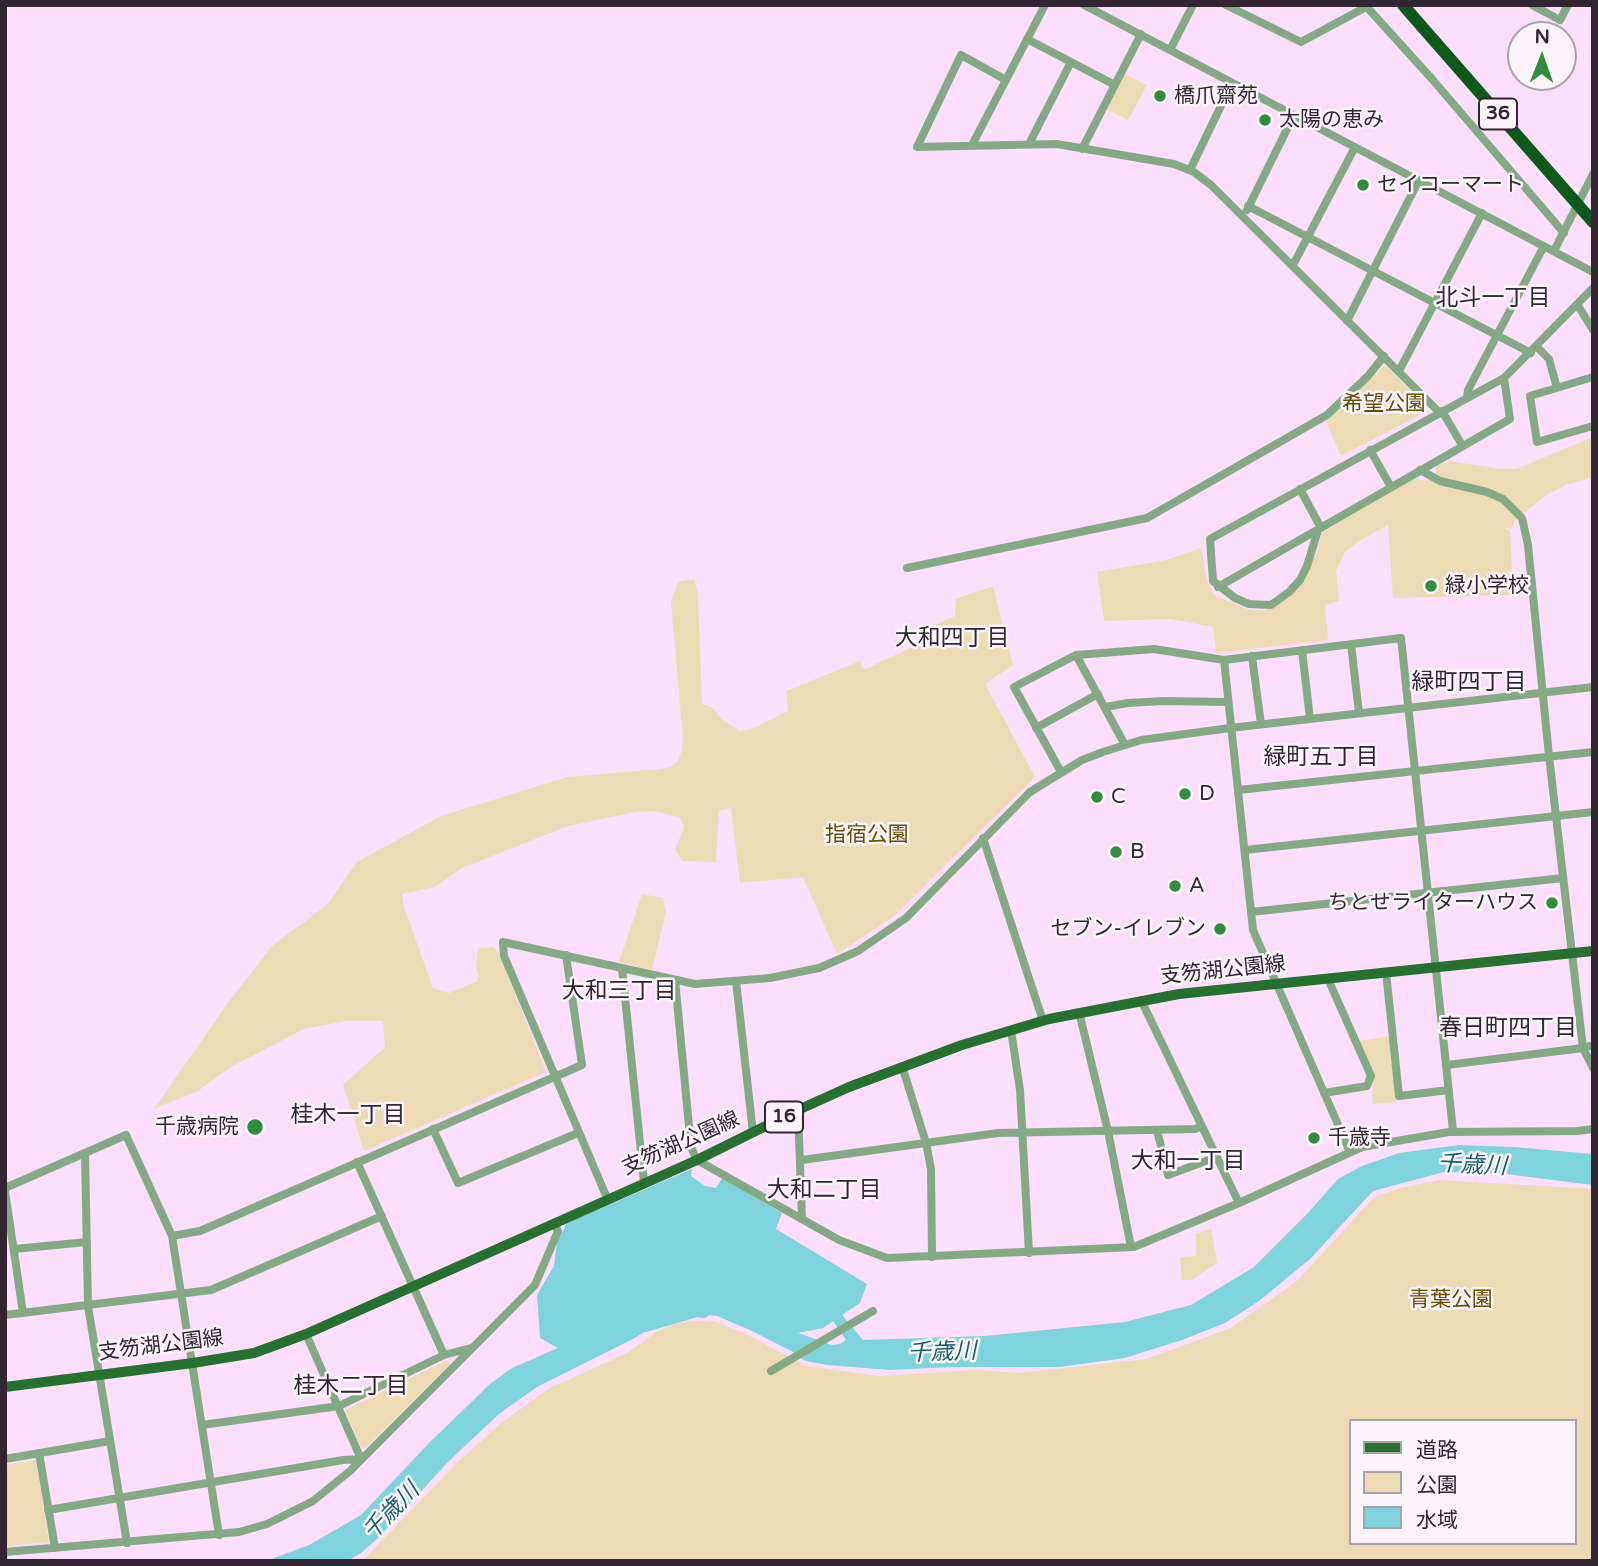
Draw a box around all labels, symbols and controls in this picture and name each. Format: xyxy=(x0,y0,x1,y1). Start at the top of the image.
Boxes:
north arrow xyxy=(1507,21,1577,91)
text: N xyxy=(1535,26,1550,48)
place label: 橋爪齋苑 xyxy=(1174,83,1258,109)
marker: 橋爪齋苑 xyxy=(1152,88,1168,104)
road number: 36 xyxy=(1479,98,1517,130)
place label: 太陽の恵み xyxy=(1279,107,1384,133)
marker: 太陽の恵み xyxy=(1257,112,1273,128)
place label: セイコーマート xyxy=(1377,172,1524,198)
marker: セイコーマート xyxy=(1355,177,1371,193)
district label: 北斗一丁目 xyxy=(1436,285,1550,313)
park label: 希望公園 xyxy=(1342,391,1426,417)
place label: 緑小学校 xyxy=(1445,573,1529,599)
marker: 緑小学校 xyxy=(1423,578,1439,594)
district label: 大和四丁目 xyxy=(895,625,1009,653)
district label: 緑町四丁目 xyxy=(1412,669,1526,697)
district label: 緑町五丁目 xyxy=(1264,744,1378,772)
place label: D xyxy=(1199,781,1215,807)
place label: C xyxy=(1111,784,1126,810)
marker: D xyxy=(1177,786,1193,802)
marker: C xyxy=(1089,789,1105,805)
park label: 指宿公園 xyxy=(825,822,909,848)
place label: B xyxy=(1130,839,1145,865)
marker: B xyxy=(1108,844,1124,860)
place label: A xyxy=(1189,873,1205,899)
marker: A xyxy=(1167,878,1183,894)
place label: ちとせライターハウス xyxy=(1328,890,1538,916)
marker: ちとせライターハウス xyxy=(1544,895,1560,911)
place label: セブン-イレブン xyxy=(1050,916,1206,942)
marker: セブン-イレブン xyxy=(1212,921,1228,937)
street label: 支笏湖公園線 xyxy=(1159,952,1287,990)
district label: 大和三丁目 xyxy=(562,978,676,1006)
district label: 春日町四丁目 xyxy=(1439,1015,1577,1043)
district label: 桂木一丁目 xyxy=(291,1102,405,1130)
road number: 16 xyxy=(765,1102,803,1133)
street label: 支笏湖公園線 xyxy=(618,1107,744,1181)
place label: 千歳病院 xyxy=(155,1114,239,1140)
marker: 千歳病院 xyxy=(245,1117,265,1137)
place label: 千歳寺 xyxy=(1328,1125,1391,1151)
marker: 千歳寺 xyxy=(1306,1130,1322,1146)
district label: 大和一丁目 xyxy=(1131,1148,1245,1176)
water label: 千歳川 xyxy=(1437,1150,1507,1182)
district label: 大和二丁目 xyxy=(767,1177,881,1205)
park label: 青葉公園 xyxy=(1409,1287,1493,1313)
street label: 支笏湖公園線 xyxy=(97,1326,225,1366)
water label: 千歳川 xyxy=(907,1338,977,1368)
district label: 桂木二丁目 xyxy=(294,1373,408,1401)
legend xyxy=(1350,1419,1577,1545)
text: 道路 xyxy=(1416,1438,1458,1463)
text: 公園 xyxy=(1416,1473,1458,1498)
water label: 千歳川 xyxy=(358,1478,426,1546)
text: 水域 xyxy=(1416,1508,1458,1533)

